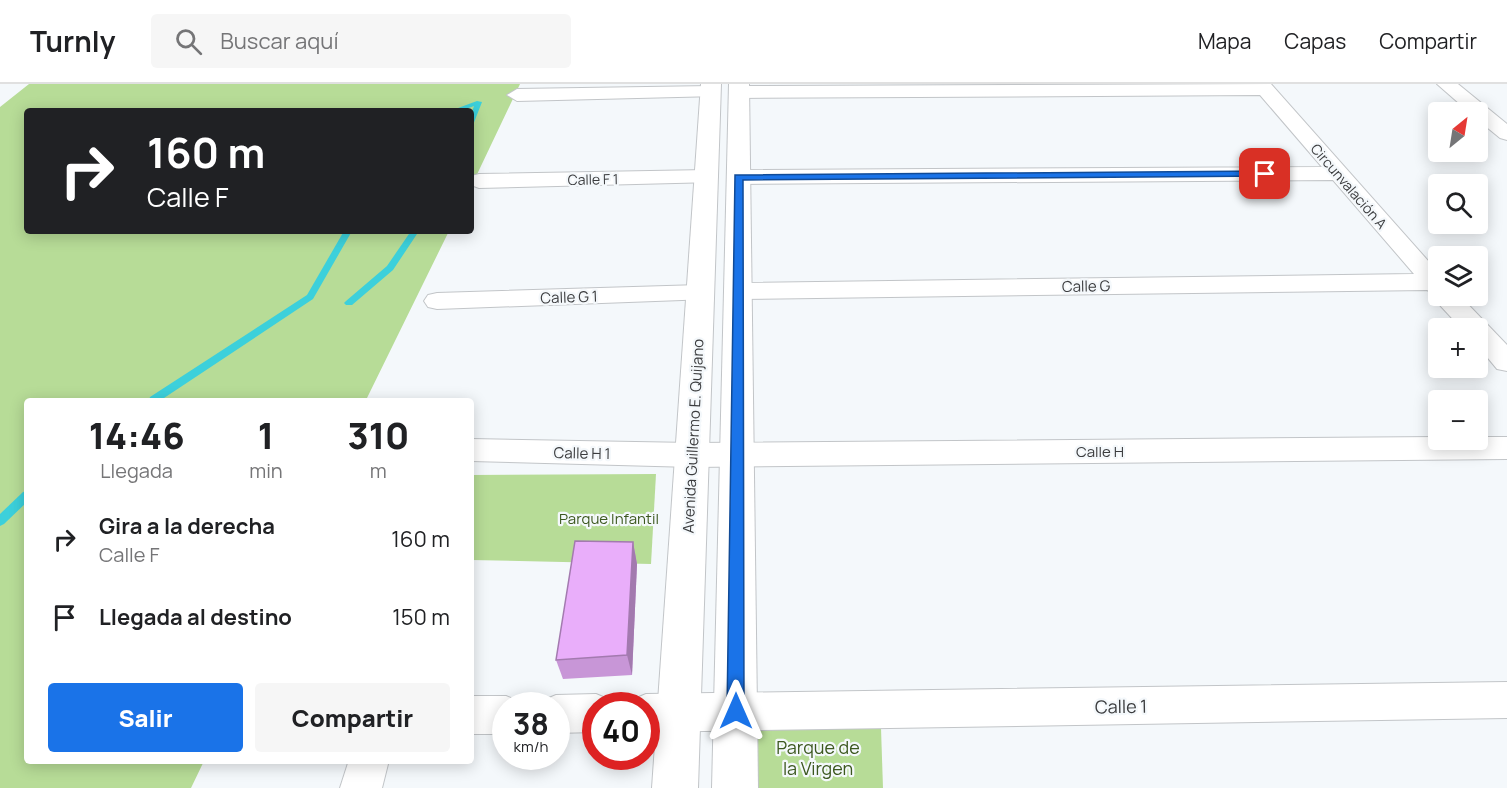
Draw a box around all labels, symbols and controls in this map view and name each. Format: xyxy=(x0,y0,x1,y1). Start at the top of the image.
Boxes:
search box xyxy=(151,14,571,68)
text: Turnly xyxy=(30,22,115,60)
icon: search xyxy=(172,25,205,58)
text: Buscar aquí xyxy=(220,26,339,56)
text: Mapa xyxy=(1198,27,1251,55)
text: Capas xyxy=(1284,27,1346,55)
text: Compartir xyxy=(1379,27,1477,55)
north arrow xyxy=(1428,102,1488,162)
map controls xyxy=(1428,102,1488,450)
text: 160 m xyxy=(147,123,265,181)
icon: right xyxy=(48,132,126,210)
street label: Circunvalación A xyxy=(1307,139,1391,233)
pin xyxy=(1239,148,1290,199)
icon: arrive xyxy=(1248,157,1281,190)
street label: Calle F 1 xyxy=(568,169,618,189)
button: search xyxy=(1428,174,1488,234)
text: Calle F xyxy=(147,178,229,215)
button: layers xyxy=(1428,246,1488,306)
street label: Calle G xyxy=(1062,275,1111,297)
street label: Calle G 1 xyxy=(540,286,598,308)
button: + xyxy=(1428,318,1488,378)
street label: Avenida Guillermo E. Quijano xyxy=(677,338,709,534)
button: − xyxy=(1428,390,1488,450)
text: 14:46 xyxy=(89,411,185,460)
text: 1 xyxy=(258,411,274,460)
text: 310 xyxy=(347,411,409,460)
street label: Calle H xyxy=(1076,441,1124,462)
street label: Calle H 1 xyxy=(553,442,611,464)
text: Llegada xyxy=(100,457,173,484)
text: min xyxy=(249,457,283,484)
text: m xyxy=(370,457,387,484)
park label: Parque Infantil xyxy=(559,508,659,529)
text: Gira a la derecha xyxy=(99,511,275,541)
icon: right xyxy=(48,523,81,556)
text: 160 m xyxy=(391,524,450,554)
text: Calle F xyxy=(99,541,160,568)
icon: arrive xyxy=(48,601,81,634)
text: Llegada al destino xyxy=(99,602,292,632)
text: 150 m xyxy=(392,602,450,632)
position arrow xyxy=(704,679,768,743)
button: Salir xyxy=(48,683,243,752)
button: Compartir xyxy=(255,683,450,752)
speed limit sign: 40 xyxy=(582,692,660,770)
street label: Calle 1 xyxy=(1095,694,1147,718)
text: 38 xyxy=(513,703,549,744)
park label: Parque de la Virgen xyxy=(776,735,860,780)
text: km/h xyxy=(514,736,548,757)

